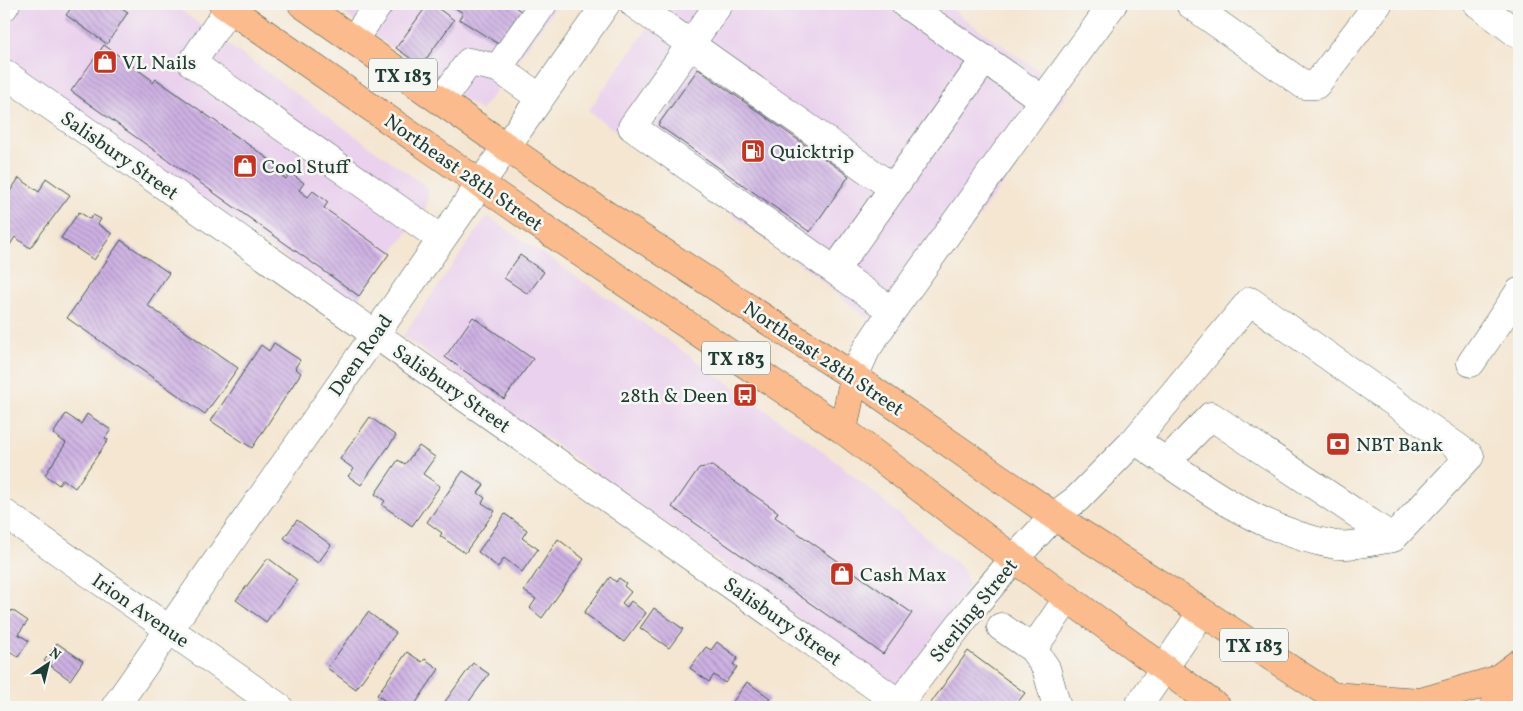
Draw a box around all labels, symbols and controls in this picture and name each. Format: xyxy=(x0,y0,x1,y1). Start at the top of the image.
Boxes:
shop icon: VL Nails xyxy=(92,49,118,75)
place label: VL Nails xyxy=(122,50,196,78)
road number: TX 183 xyxy=(369,58,437,92)
street label: Salisbury Street xyxy=(54,105,184,208)
street label: Northeast 28th Street xyxy=(378,108,548,239)
fuel station icon: Quicktrip xyxy=(740,138,766,164)
place label: Quicktrip xyxy=(770,139,854,167)
shop icon: Cool Stuff xyxy=(232,153,258,179)
place label: Cool Stuff xyxy=(262,154,350,182)
street label: Northeast 28th Street xyxy=(737,295,909,424)
street label: Deen Road xyxy=(323,309,400,403)
street label: Salisbury Street xyxy=(386,338,516,441)
road number: TX 183 xyxy=(702,342,770,374)
bus stop icon: 28th & Deen xyxy=(732,382,758,408)
place label: 28th & Deen xyxy=(620,383,728,411)
bank icon: NBT Bank xyxy=(1325,431,1351,457)
place label: NBT Bank xyxy=(1356,432,1443,460)
street label: Sterling Street xyxy=(924,553,1025,669)
shop icon: Cash Max xyxy=(829,561,855,587)
place label: Cash Max xyxy=(860,562,946,590)
street label: Irion Avenue xyxy=(85,568,194,656)
street label: Salisbury Street xyxy=(717,571,847,674)
road number: TX 183 xyxy=(1220,628,1288,662)
north arrow xyxy=(22,638,72,688)
text: N xyxy=(45,644,64,665)

